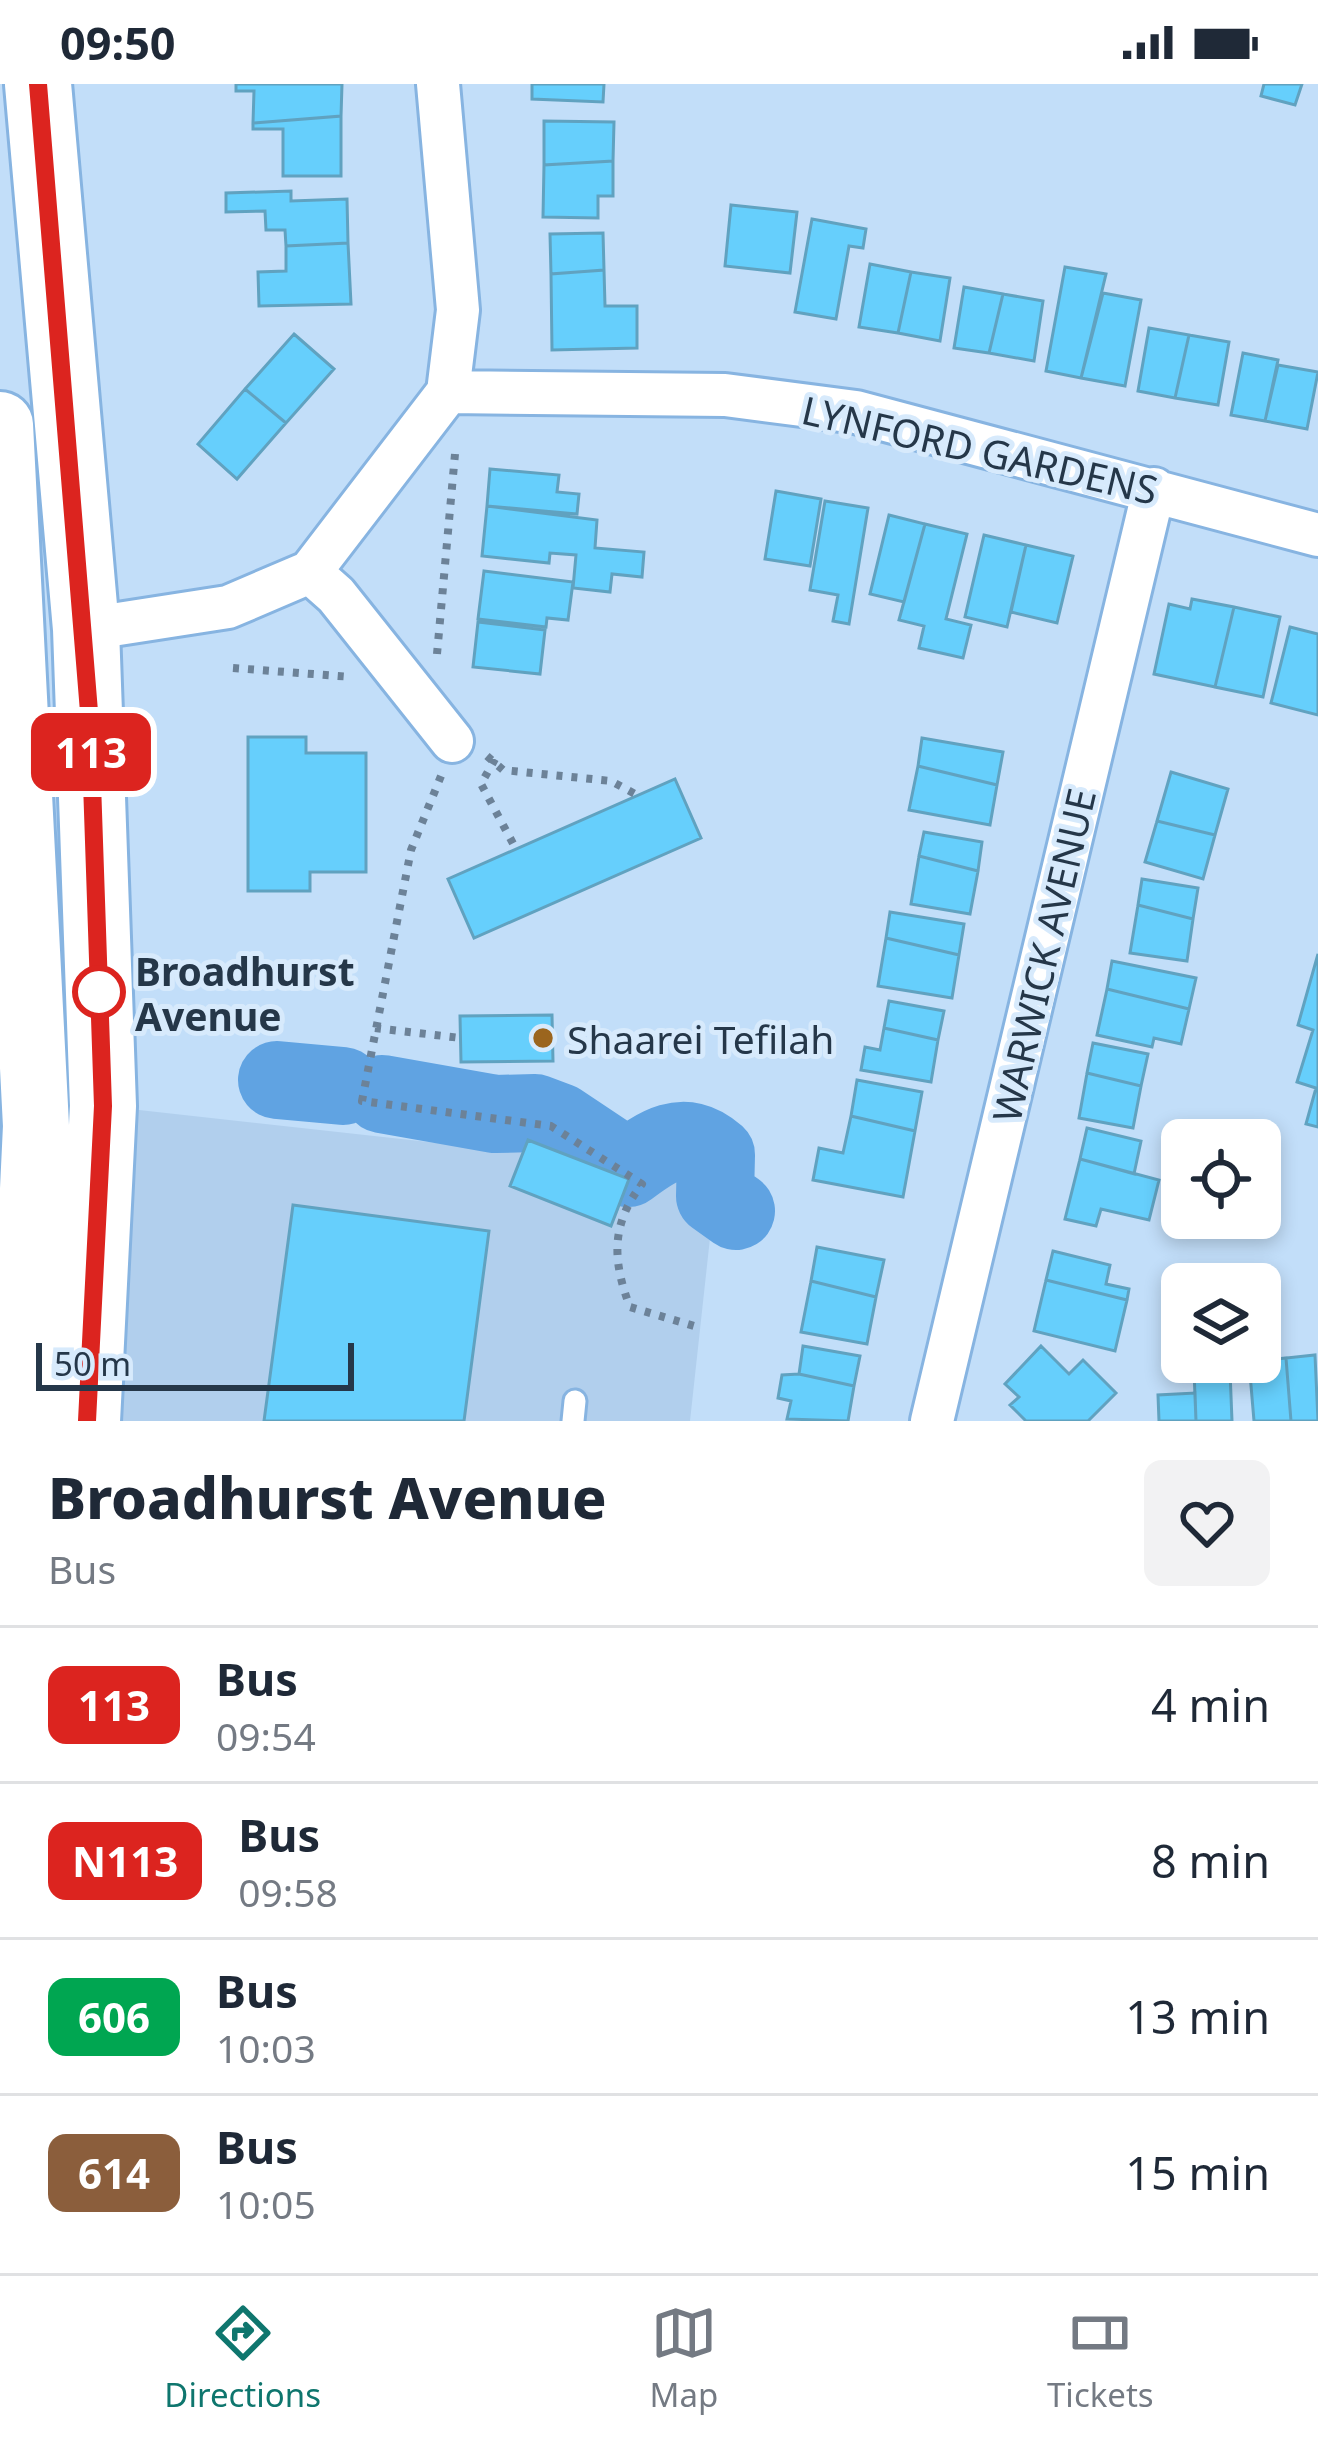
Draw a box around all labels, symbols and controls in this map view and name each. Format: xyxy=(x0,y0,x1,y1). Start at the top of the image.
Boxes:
text: 09:50 xyxy=(60,12,176,73)
street label: LYNFORD GARDENS xyxy=(797,382,1163,516)
line badge: 113 xyxy=(22,713,160,791)
text: 113 xyxy=(55,723,127,780)
street label: WARWICK AVENUE xyxy=(979,783,1107,1127)
place label: Broadhurst Avenue xyxy=(135,944,355,1042)
marker: Broadhurst Avenue xyxy=(74,967,124,1017)
place label: Shaarei Tefilah xyxy=(567,1012,834,1065)
marker: Shaarei Tefilah xyxy=(530,1025,556,1051)
map controls xyxy=(1161,1119,1281,1383)
button: locate xyxy=(1161,1119,1281,1239)
button: layers xyxy=(1161,1263,1281,1383)
scale bar xyxy=(36,1337,354,1390)
text: 50 m xyxy=(54,1341,131,1386)
text: Broadhurst Avenue xyxy=(48,1458,607,1536)
button: heart xyxy=(1144,1460,1270,1586)
text: Bus xyxy=(48,1542,116,1595)
text: Bus xyxy=(216,1648,298,1709)
text: 4 min xyxy=(1151,1674,1270,1735)
text: 113 xyxy=(78,1676,150,1733)
text: 09:54 xyxy=(216,1709,316,1762)
text: Bus xyxy=(238,1804,320,1865)
text: 8 min xyxy=(1151,1830,1270,1891)
text: N113 xyxy=(72,1832,178,1889)
text: 09:58 xyxy=(238,1865,338,1918)
text: Bus xyxy=(216,1960,298,2021)
text: 13 min xyxy=(1125,1986,1270,2047)
text: 606 xyxy=(78,1988,150,2045)
text: 10:03 xyxy=(216,2021,316,2074)
text: Bus xyxy=(216,2116,298,2177)
text: 15 min xyxy=(1125,2142,1270,2203)
text: 614 xyxy=(78,2144,150,2201)
text: 10:05 xyxy=(216,2177,316,2230)
tab: Directions xyxy=(164,2300,321,2417)
tab: Map xyxy=(650,2300,718,2417)
tab: Tickets xyxy=(1047,2300,1154,2417)

